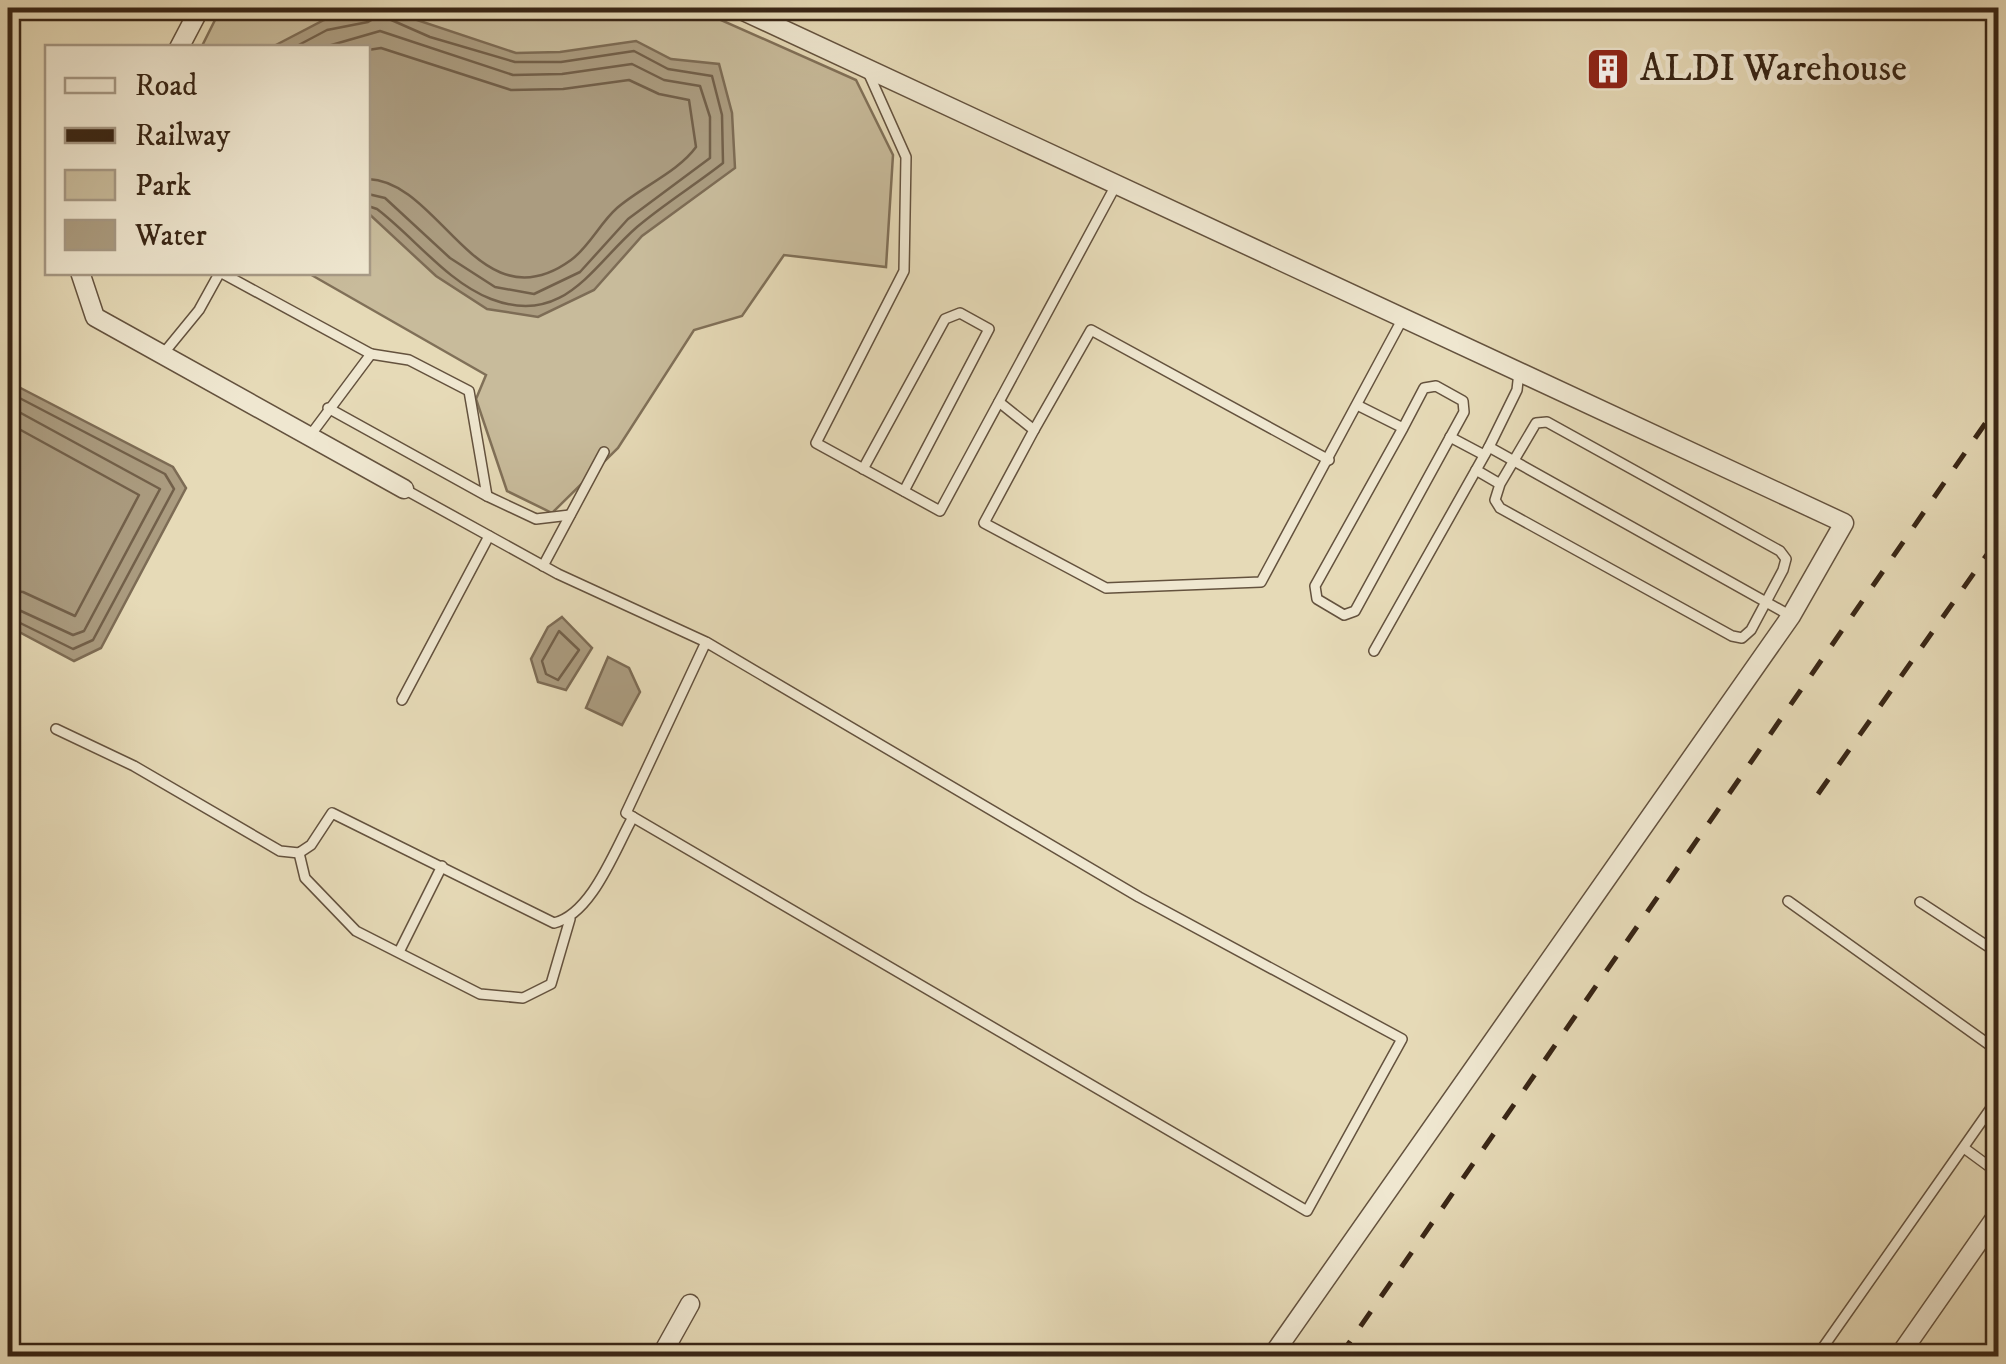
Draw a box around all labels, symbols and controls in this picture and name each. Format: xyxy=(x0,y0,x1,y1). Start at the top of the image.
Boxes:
legend xyxy=(45,45,370,275)
place label: ALDI Warehouse xyxy=(1640,45,1907,93)
building icon: ALDI Warehouse xyxy=(1585,46,1631,92)
text: Road xyxy=(135,68,197,105)
text: Railway xyxy=(135,118,231,155)
text: Park xyxy=(135,168,191,205)
text: Water xyxy=(134,218,207,255)

